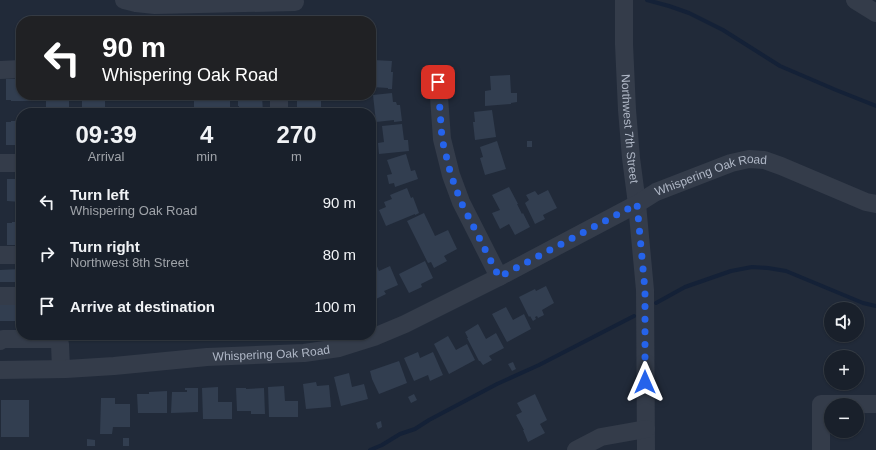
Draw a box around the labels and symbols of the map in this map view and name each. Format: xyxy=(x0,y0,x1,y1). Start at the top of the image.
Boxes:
pin xyxy=(421,65,455,99)
street label: Northwest 7th Street xyxy=(618,74,641,185)
street label: Whispering Oak Road xyxy=(653,152,767,199)
street label: Whispering Oak Road xyxy=(212,342,331,364)
position arrow xyxy=(624,361,666,403)

